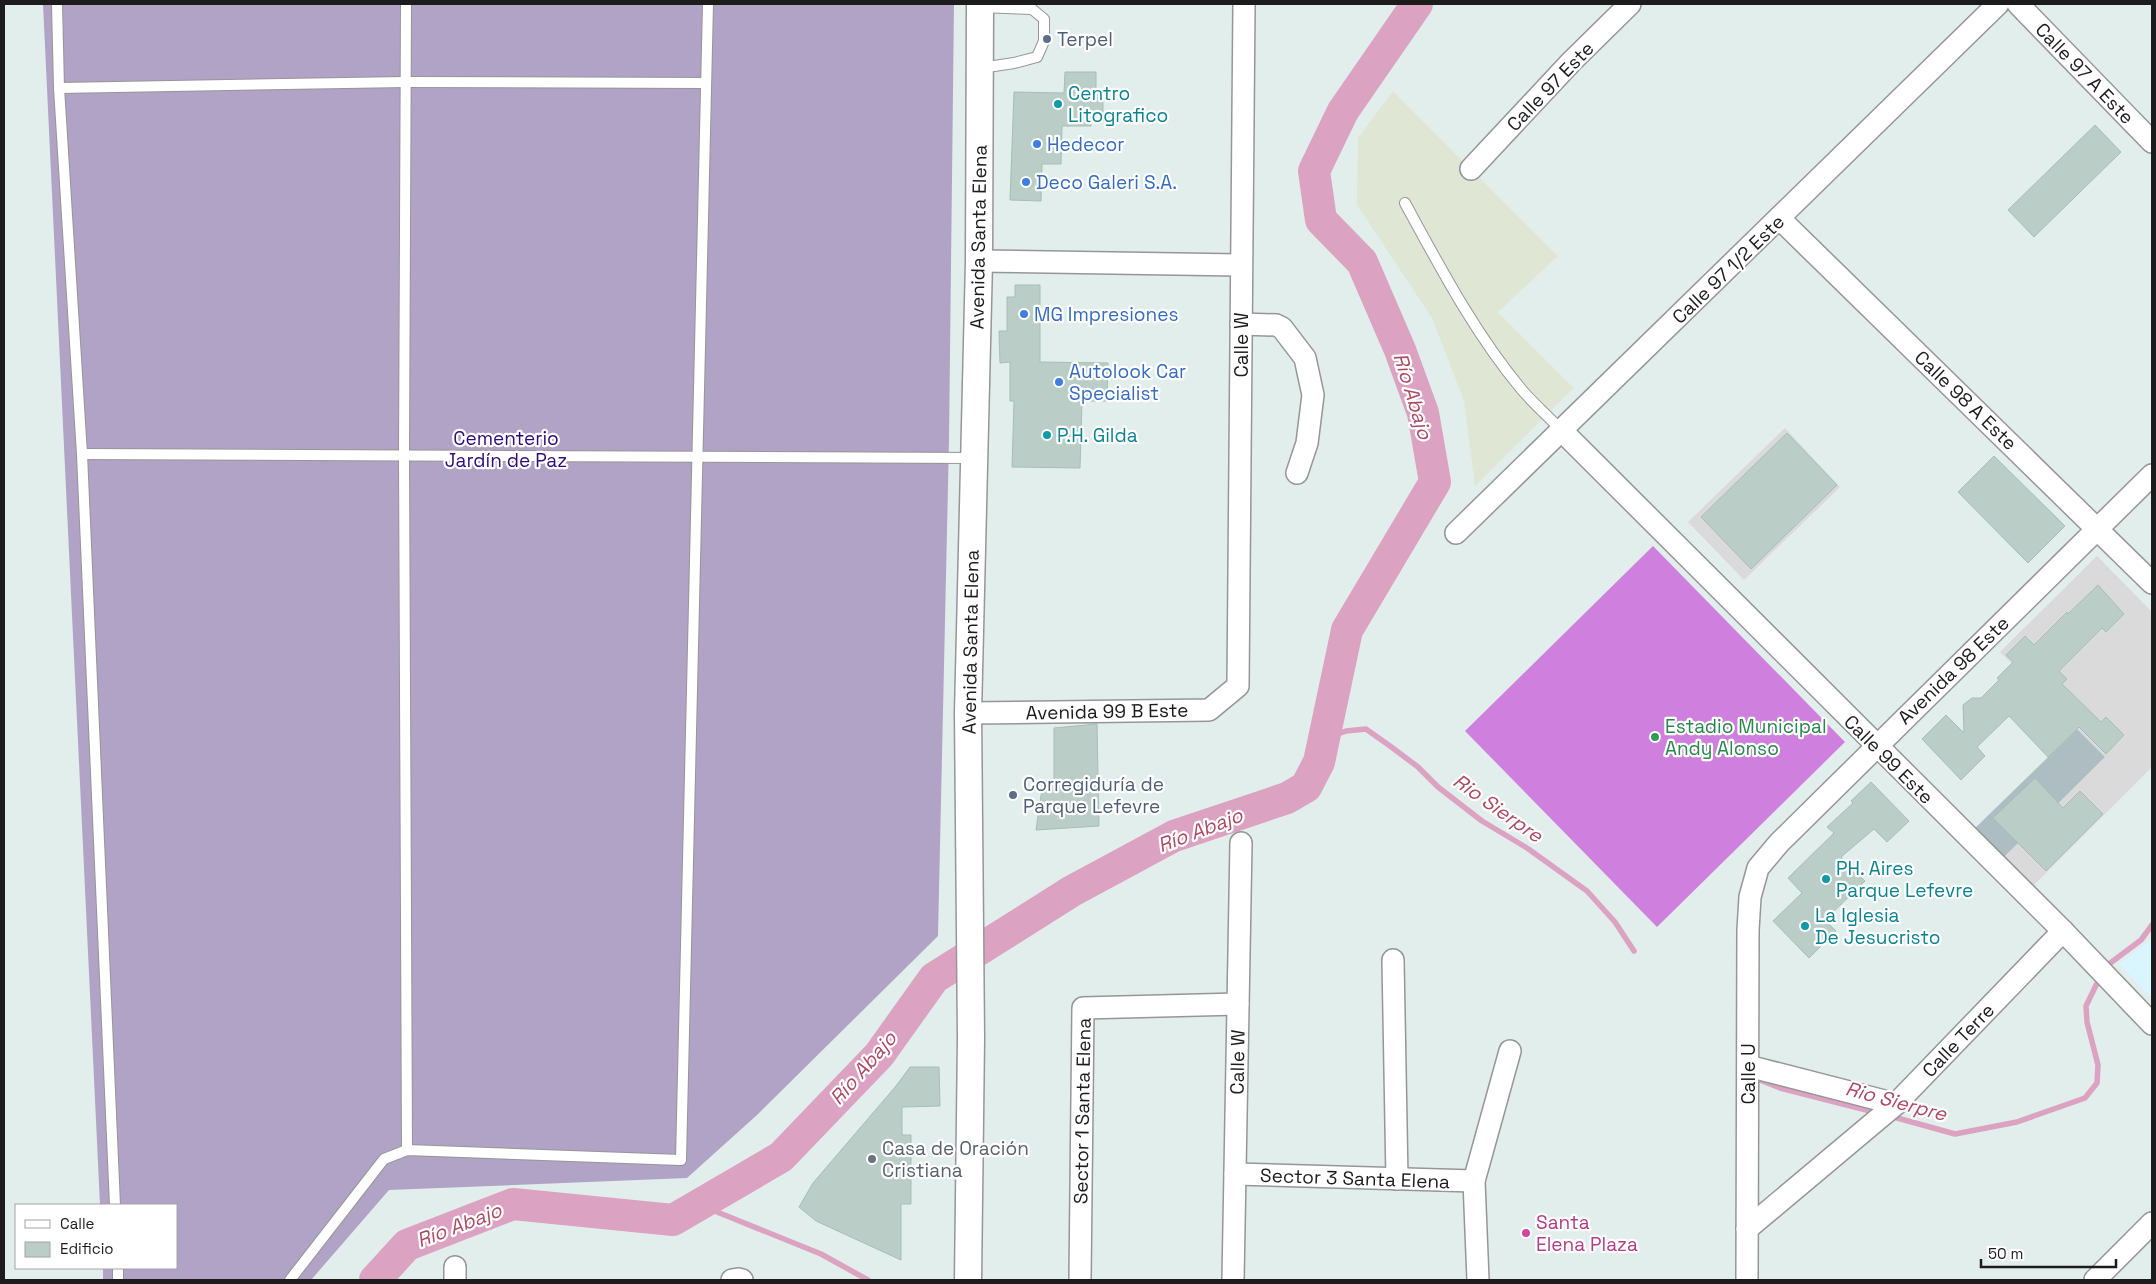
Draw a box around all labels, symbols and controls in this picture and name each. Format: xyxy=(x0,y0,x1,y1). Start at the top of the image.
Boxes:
street label: Calle 97 A Este xyxy=(2030,17,2139,129)
place label: Terpel xyxy=(1057,27,1113,52)
marker: Terpel xyxy=(1041,33,1053,45)
street label: Calle 97 Este xyxy=(1501,36,1599,137)
place label: Centro Litografico xyxy=(1068,81,1168,128)
marker: Centro Litografico xyxy=(1052,98,1064,110)
place label: Hedecor xyxy=(1047,132,1124,157)
marker: Hedecor xyxy=(1031,138,1043,150)
street label: Avenida Santa Elena xyxy=(964,144,993,330)
place label: Deco Galeri S.A. xyxy=(1036,170,1177,195)
marker: Deco Galeri S.A. xyxy=(1020,176,1032,188)
street label: Calle 97 1/2 Este xyxy=(1667,209,1790,329)
place label: MG Impresiones xyxy=(1034,302,1178,327)
marker: MG Impresiones xyxy=(1018,308,1030,320)
street label: Calle W xyxy=(1229,312,1254,378)
street label: Calle 98 A Este xyxy=(1909,345,2022,456)
water label: Río Abajo xyxy=(1388,350,1439,443)
place label: Autolook Car Specialist xyxy=(1069,359,1186,406)
marker: Autolook Car Specialist xyxy=(1053,376,1065,388)
place label: P.H. Gilda xyxy=(1057,423,1138,448)
park label: Cementerio Jardín de Paz xyxy=(445,426,567,473)
marker: P.H. Gilda xyxy=(1041,429,1053,441)
street label: Avenida Santa Elena xyxy=(956,549,985,735)
street label: Avenida 98 Este xyxy=(1892,611,2014,730)
street label: Avenida 99 B Este xyxy=(1025,698,1189,725)
street label: Calle 99 Este xyxy=(1838,709,1939,810)
place label: Estadio Municipal Andy Alonso xyxy=(1665,714,1827,761)
marker: Estadio Municipal Andy Alonso xyxy=(1649,731,1661,743)
water label: Rio Sierpre xyxy=(1448,768,1549,849)
place label: Corregiduría de Parque Lefevre xyxy=(1023,772,1164,819)
marker: Corregiduría de Parque Lefevre xyxy=(1007,789,1019,801)
water label: Río Abajo xyxy=(1154,802,1247,858)
place label: PH. Aires Parque Lefevre xyxy=(1836,856,1973,903)
marker: PH. Aires Parque Lefevre xyxy=(1820,873,1832,885)
place label: La Iglesia De Jesucristo xyxy=(1815,903,1941,950)
marker: La Iglesia De Jesucristo xyxy=(1799,920,1811,932)
street label: Calle Terre xyxy=(1917,998,2000,1083)
street label: Sector 1 Santa Elena xyxy=(1068,1017,1097,1204)
water label: Río Abajo xyxy=(824,1025,902,1110)
street label: Calle W xyxy=(1224,1029,1251,1095)
street label: Calle U xyxy=(1736,1043,1761,1105)
water label: Rio Sierpre xyxy=(1843,1075,1950,1127)
place label: Casa de Oración Cristiana xyxy=(882,1136,1029,1183)
marker: Casa de Oración Cristiana xyxy=(866,1153,878,1165)
street label: Sector 3 Santa Elena xyxy=(1260,1163,1450,1194)
water label: Río Abajo xyxy=(413,1197,506,1253)
legend xyxy=(15,1204,178,1269)
place label: Santa Elena Plaza xyxy=(1536,1210,1638,1257)
text: Calle xyxy=(60,1214,95,1233)
marker: Santa Elena Plaza xyxy=(1520,1227,1532,1239)
scale bar xyxy=(1981,1236,2116,1268)
text: Edificio xyxy=(60,1239,114,1258)
text: 50 m xyxy=(1988,1244,2023,1263)

